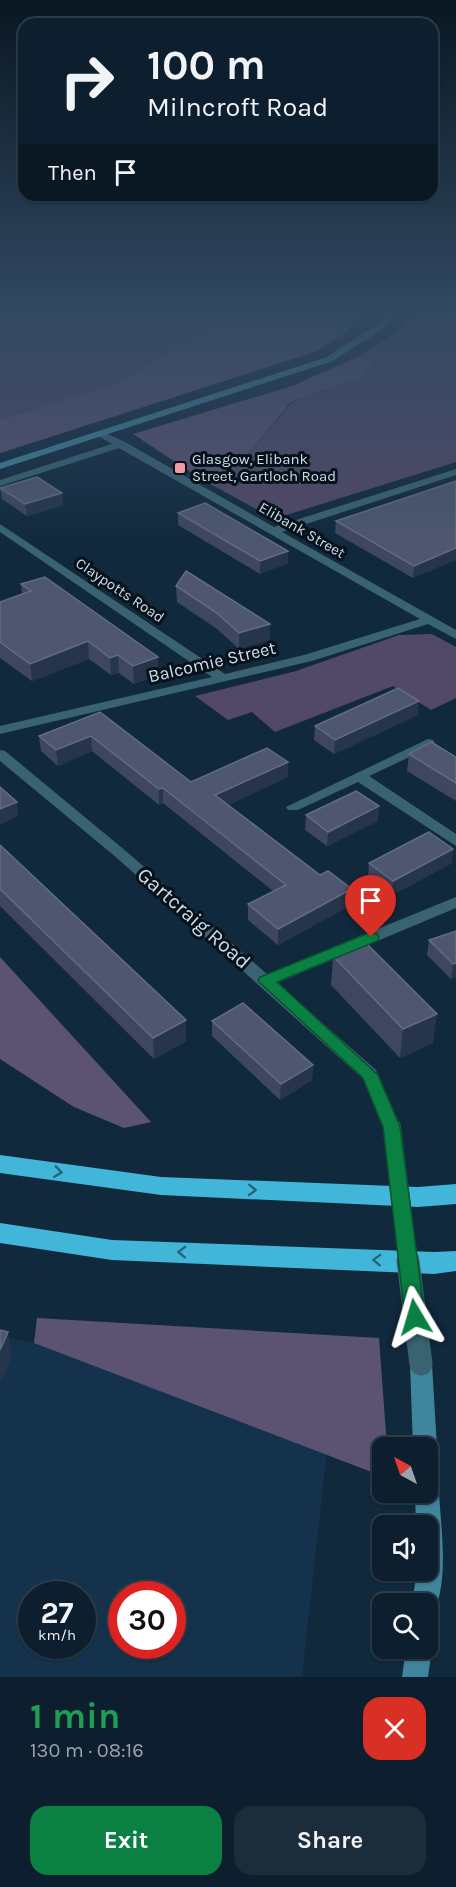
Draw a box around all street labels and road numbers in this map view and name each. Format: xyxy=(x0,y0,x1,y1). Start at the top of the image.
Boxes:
street label: Elibank Street xyxy=(256,498,349,562)
street label: Claypotts Road xyxy=(72,554,168,626)
street label: Balcomie Street xyxy=(146,637,278,687)
street label: Gartcraig Road xyxy=(133,862,255,974)

